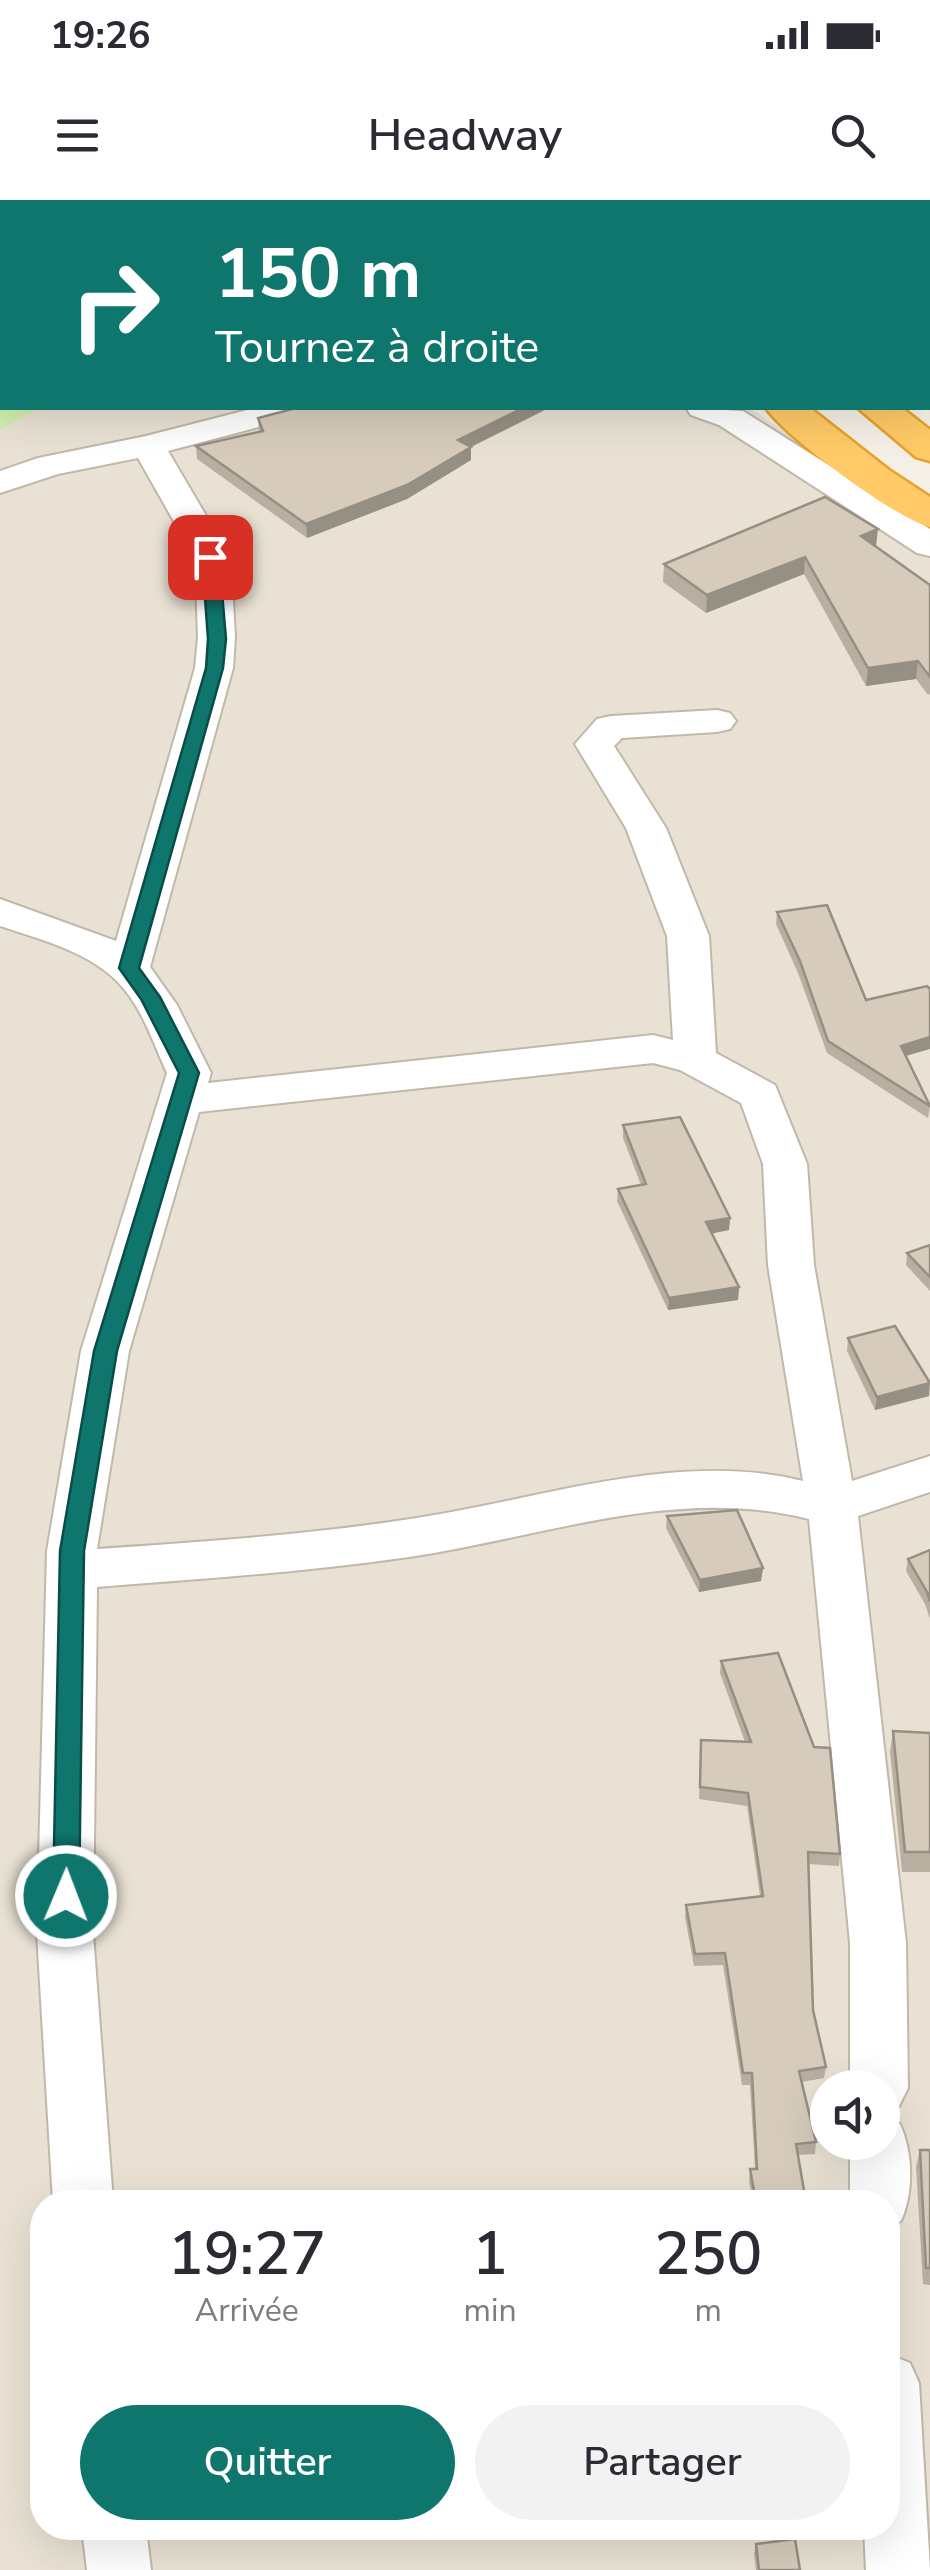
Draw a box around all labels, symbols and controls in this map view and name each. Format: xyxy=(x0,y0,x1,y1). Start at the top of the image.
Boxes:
text: 19:26 xyxy=(50,10,151,61)
text: Headway xyxy=(368,105,562,166)
icon: menu xyxy=(50,108,105,163)
icon: search xyxy=(825,108,880,163)
text: 150 m xyxy=(215,226,421,322)
icon: right xyxy=(50,240,180,370)
text: Tournez à droite xyxy=(215,317,539,378)
pin xyxy=(168,515,253,600)
icon: arrive xyxy=(183,530,238,585)
position arrow xyxy=(14,1844,118,1948)
map controls xyxy=(810,2070,900,2160)
button: sound xyxy=(810,2070,900,2160)
text: 19:27 xyxy=(168,2213,326,2295)
text: 1 xyxy=(472,2213,508,2295)
text: 250 xyxy=(654,2213,762,2295)
text: Arrivée xyxy=(195,2289,299,2332)
text: min xyxy=(464,2289,517,2332)
text: m xyxy=(695,2289,722,2332)
button: Quitter xyxy=(80,2405,455,2520)
button: Partager xyxy=(475,2405,850,2520)

